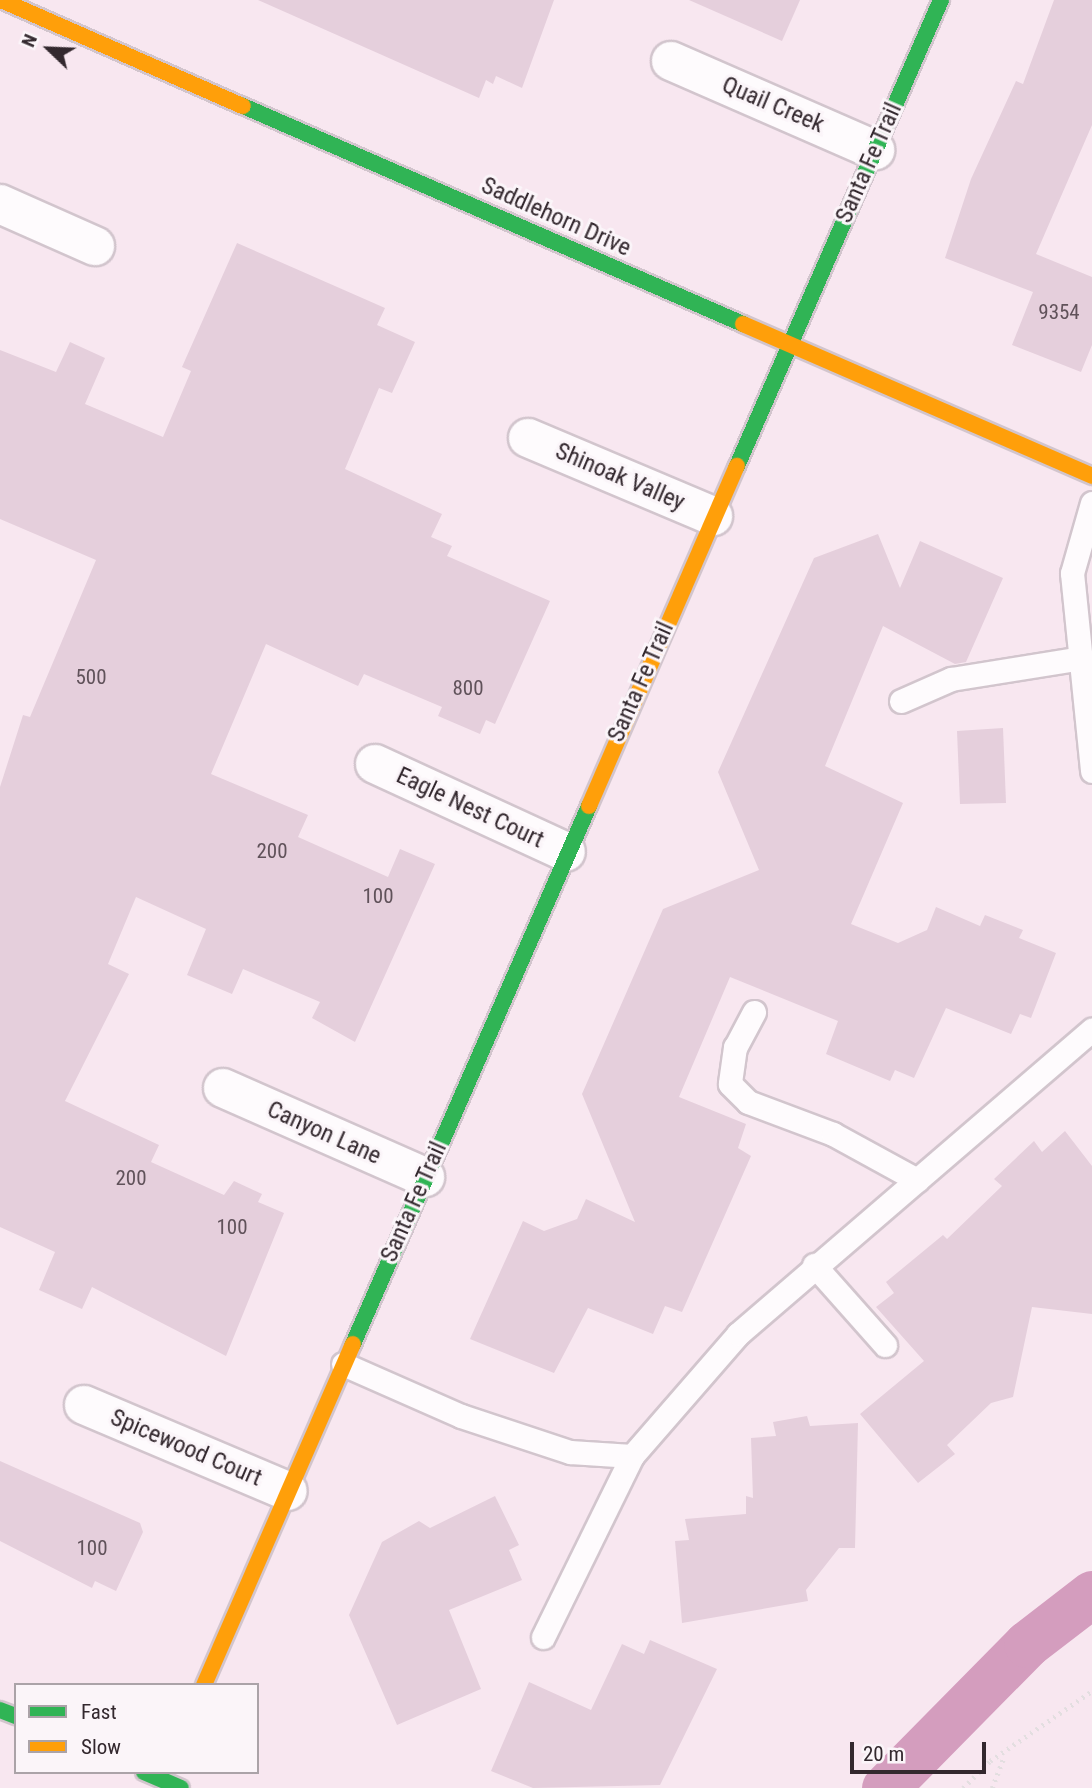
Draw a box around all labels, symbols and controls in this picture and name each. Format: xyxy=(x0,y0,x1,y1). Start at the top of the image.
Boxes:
north arrow xyxy=(14,14,84,84)
text: N xyxy=(16,31,42,50)
street label: Quail Creek xyxy=(718,71,828,139)
street label: Santa Fe Trail xyxy=(830,98,908,228)
street label: Saddlehorn Drive xyxy=(477,171,635,263)
house number: 9354 xyxy=(1038,299,1080,325)
street label: Shinoak Valley xyxy=(551,437,689,517)
street label: Santa Fe Trail xyxy=(602,617,680,747)
house number: 500 xyxy=(75,664,107,690)
house number: 800 xyxy=(452,675,484,701)
street label: Eagle Nest Court xyxy=(392,761,548,855)
house number: 200 xyxy=(256,838,288,864)
house number: 100 xyxy=(362,883,394,909)
street label: Canyon Lane xyxy=(263,1095,385,1171)
street label: Santa Fe Trail xyxy=(375,1137,453,1267)
house number: 200 xyxy=(115,1165,147,1191)
house number: 100 xyxy=(216,1214,248,1240)
street label: Spicewood Court xyxy=(106,1403,266,1493)
house number: 100 xyxy=(76,1535,108,1561)
legend xyxy=(14,1683,259,1774)
text: Fast xyxy=(81,1700,117,1724)
scale bar xyxy=(854,1728,990,1772)
text: Slow xyxy=(81,1735,121,1759)
text: 20 m xyxy=(863,1742,904,1766)

